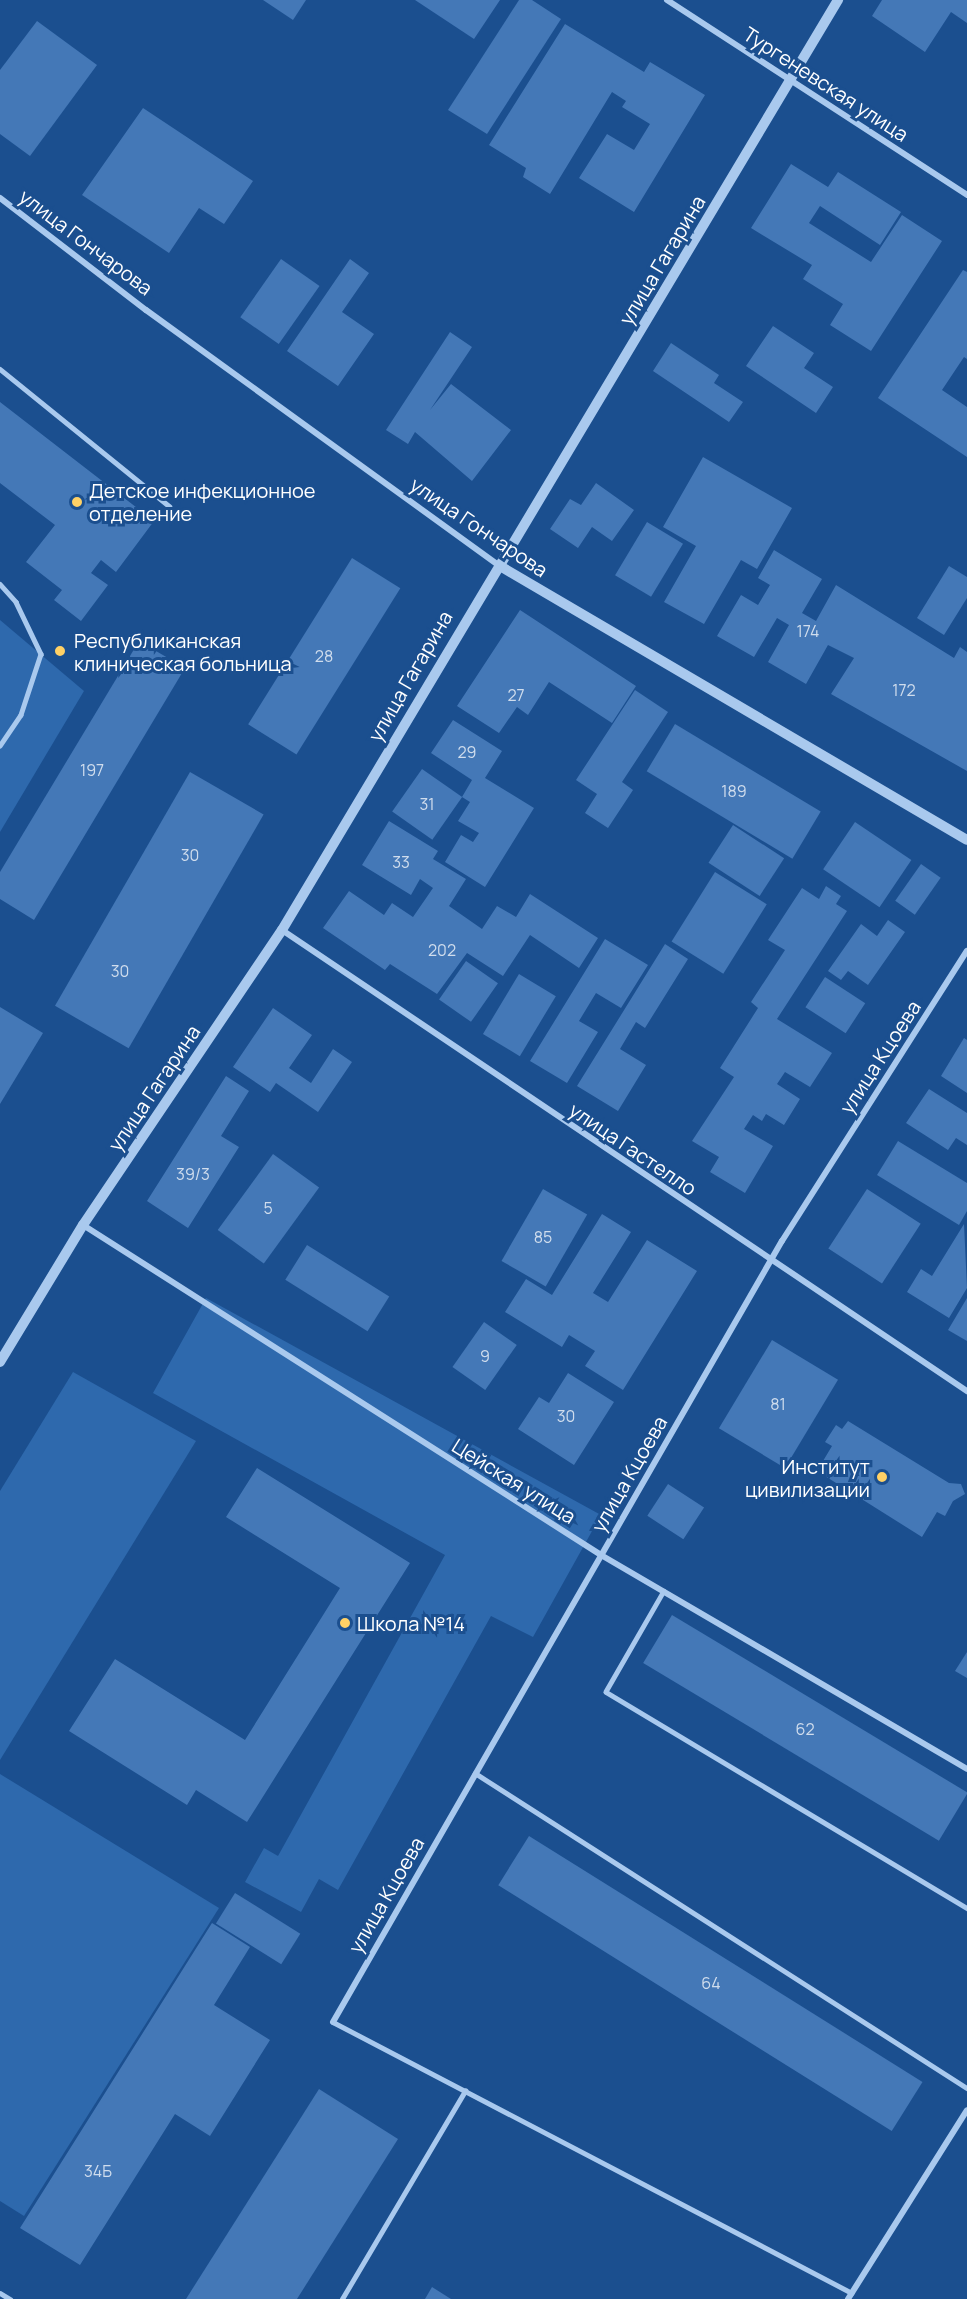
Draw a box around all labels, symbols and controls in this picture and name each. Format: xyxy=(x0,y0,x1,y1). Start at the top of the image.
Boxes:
street label: Тургеневская улица xyxy=(739,22,913,146)
street label: улица Гончарова xyxy=(15,184,157,300)
street label: улица Гагарина xyxy=(614,191,710,329)
street label: улица Гончарова xyxy=(406,472,552,582)
place label: Детское инфекционное отделение xyxy=(89,478,315,525)
marker: Детское инфекционное отделение xyxy=(70,495,84,509)
street label: улица Гагарина xyxy=(363,606,457,746)
house number: 174 xyxy=(796,621,820,641)
place label: Республиканская клиническая больница xyxy=(74,628,292,675)
marker: Республиканская клиническая больница xyxy=(51,642,69,660)
house number: 28 xyxy=(315,646,333,666)
house number: 172 xyxy=(892,680,916,700)
house number: 27 xyxy=(507,685,525,705)
house number: 29 xyxy=(457,742,477,762)
house number: 197 xyxy=(80,760,104,780)
house number: 189 xyxy=(721,781,747,801)
house number: 31 xyxy=(419,794,435,814)
house number: 30 xyxy=(181,845,199,865)
house number: 33 xyxy=(392,852,410,872)
house number: 202 xyxy=(428,940,456,960)
house number: 30 xyxy=(111,961,129,981)
street label: улица Кцоева xyxy=(835,996,925,1118)
street label: улица Гагарина xyxy=(103,1020,205,1156)
street label: улица Гастелло xyxy=(565,1098,701,1200)
house number: 39/3 xyxy=(176,1164,210,1184)
house number: 5 xyxy=(263,1198,273,1218)
house number: 85 xyxy=(534,1227,552,1247)
house number: 9 xyxy=(480,1346,490,1366)
house number: 81 xyxy=(770,1394,786,1414)
house number: 30 xyxy=(557,1406,575,1426)
street label: улица Кцоева xyxy=(586,1412,672,1536)
street label: Цейская улица xyxy=(448,1433,580,1529)
place label: Институт цивилизации xyxy=(745,1454,870,1501)
marker: Институт цивилизации xyxy=(875,1470,889,1484)
place label: Школа №14 xyxy=(357,1611,465,1635)
marker: Школа №14 xyxy=(338,1616,352,1630)
house number: 62 xyxy=(795,1719,815,1739)
street label: улица Кцоева xyxy=(343,1833,429,1957)
house number: 64 xyxy=(701,1973,721,1993)
house number: 34Б xyxy=(84,2161,112,2181)

